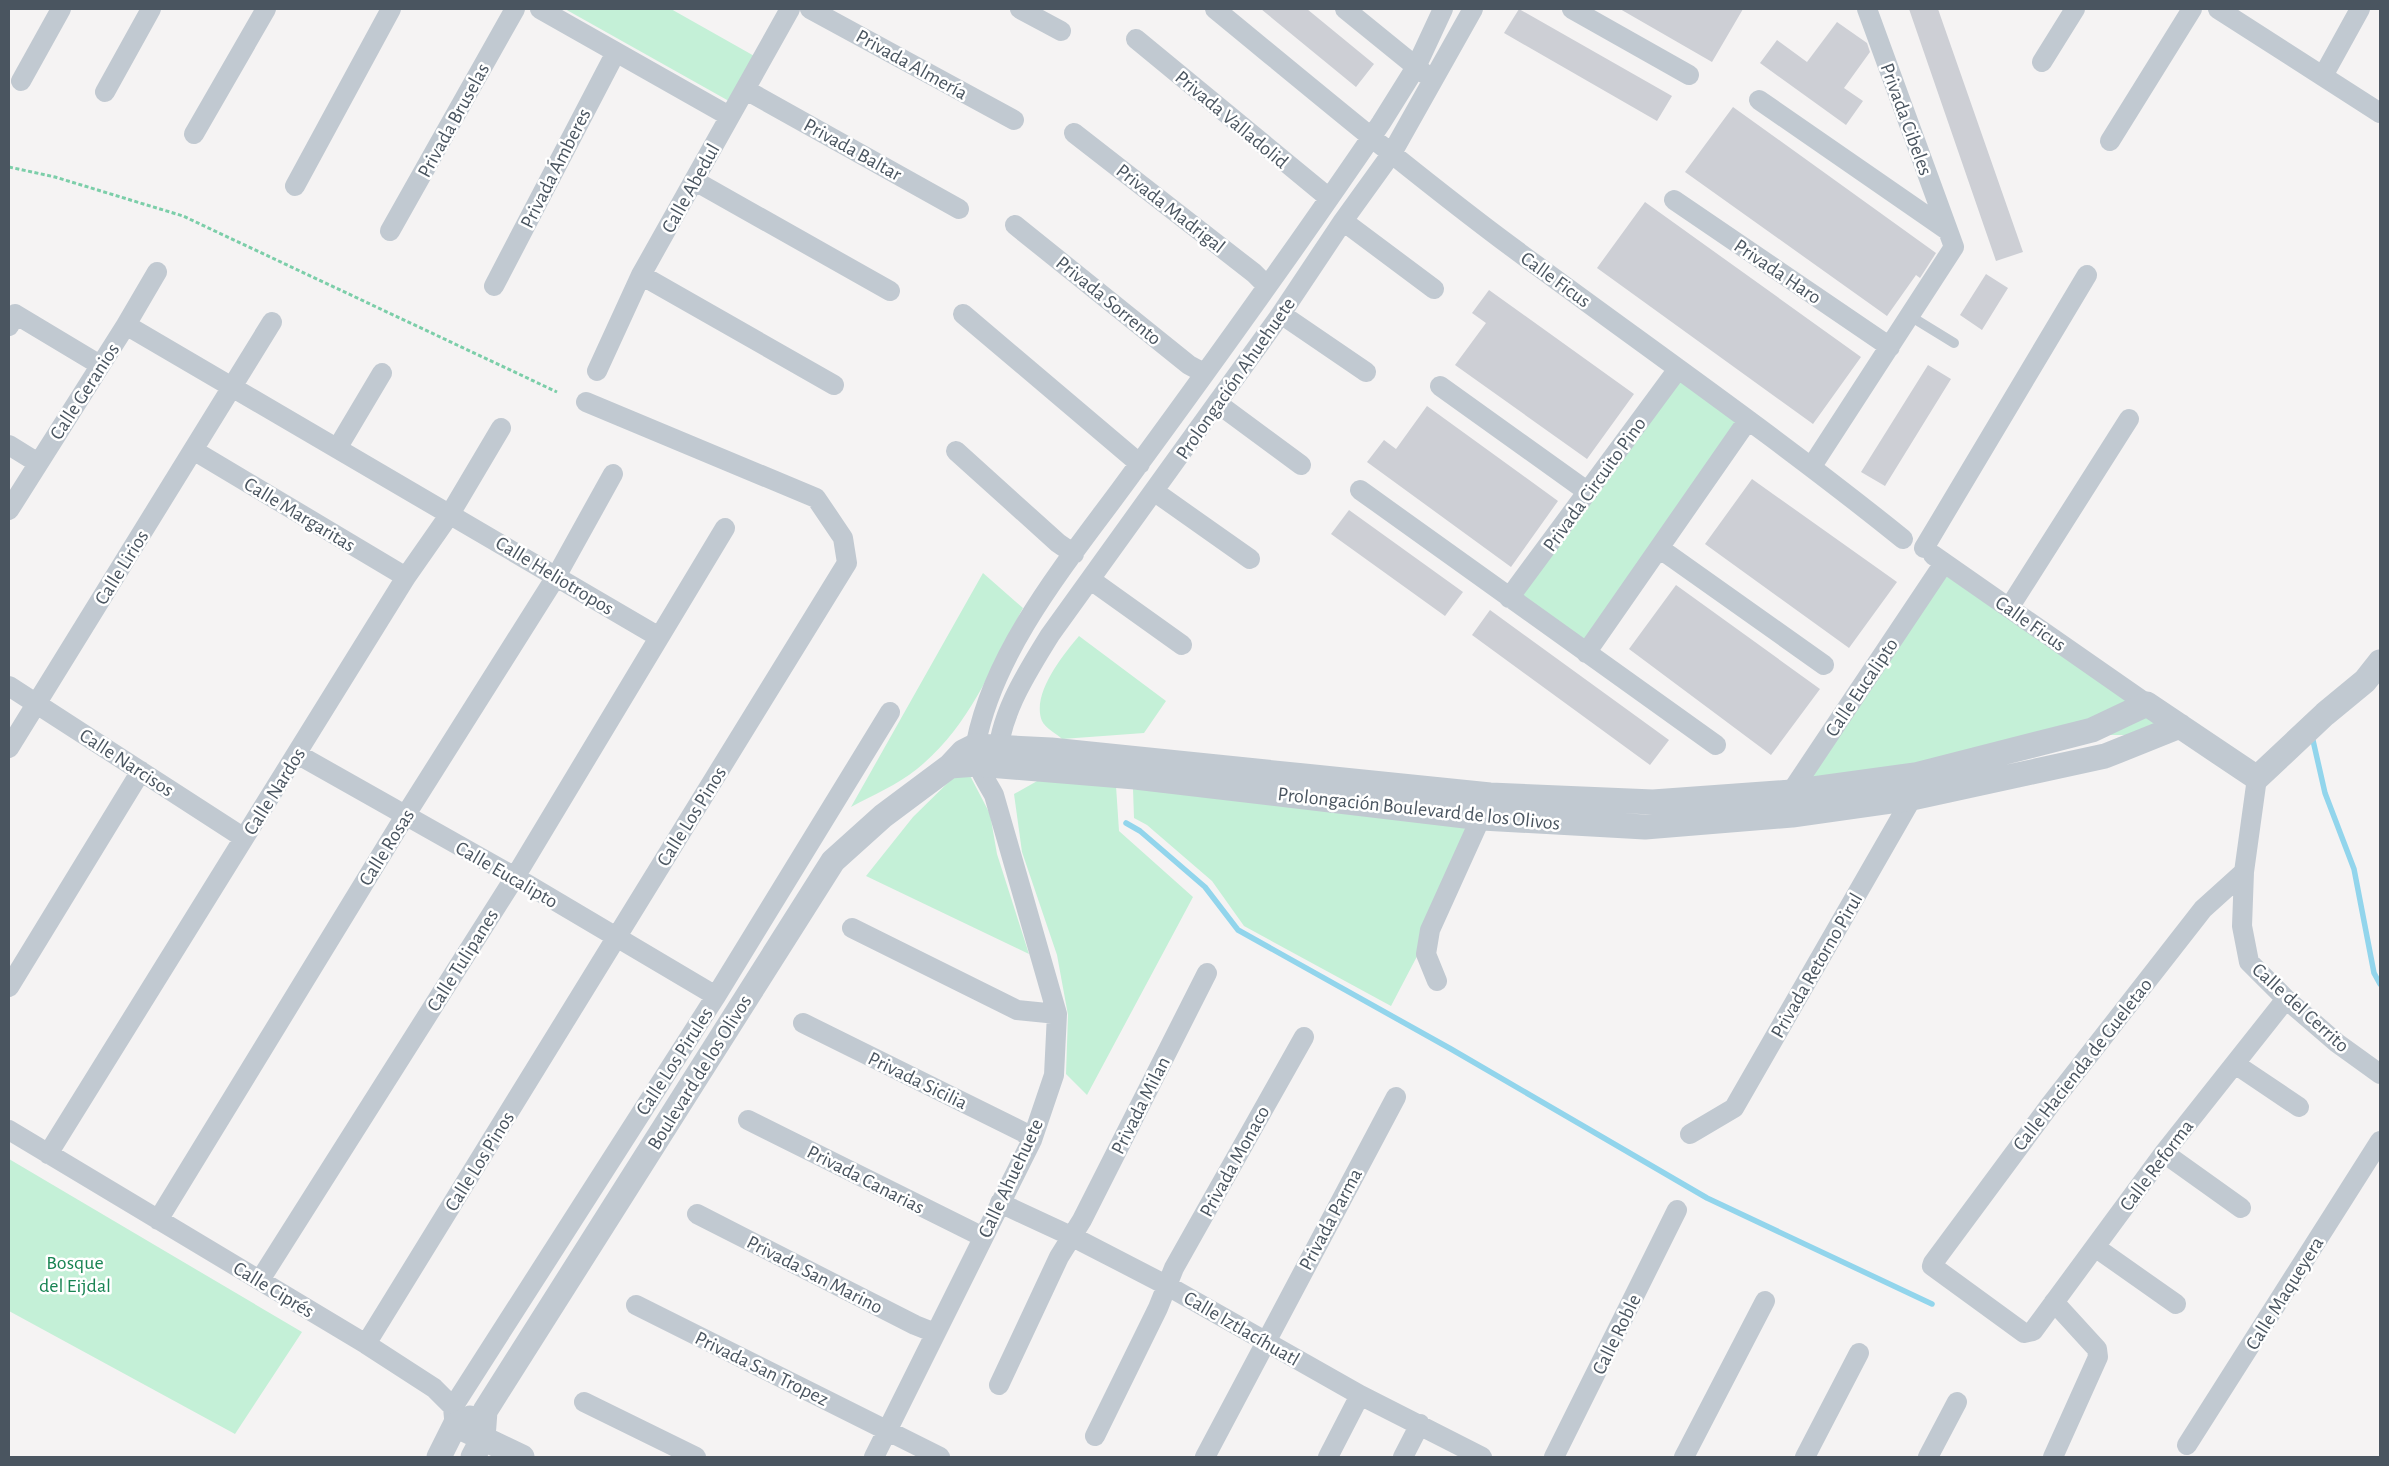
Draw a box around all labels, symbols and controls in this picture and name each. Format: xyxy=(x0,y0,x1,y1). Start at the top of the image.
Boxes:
street label: Privada Almería xyxy=(852,26,971,104)
street label: Privada Bruselas xyxy=(414,60,493,181)
street label: Privada Cibeles xyxy=(1876,60,1936,178)
street label: Privada Valladolid xyxy=(1171,67,1292,173)
street label: Privada Ámberes xyxy=(516,105,595,232)
street label: Privada Baltar xyxy=(800,115,905,185)
street label: Calle Abedul xyxy=(658,141,724,236)
street label: Privada Madrigal xyxy=(1112,160,1228,257)
street label: Privada Haro xyxy=(1730,236,1825,308)
street label: Calle Ficus xyxy=(1517,248,1594,312)
street label: Privada Sorrento xyxy=(1052,253,1165,349)
street label: Prolongación Ahuehuete xyxy=(1172,294,1299,463)
street label: Calle Geranios xyxy=(46,340,123,443)
street label: Privada Circuito Pino xyxy=(1539,414,1650,555)
street label: Calle Margaritas xyxy=(240,474,359,556)
street label: Calle Lirios xyxy=(91,527,153,608)
street label: Calle Heliotropos xyxy=(492,533,617,619)
street label: Calle Ficus xyxy=(1992,592,2069,655)
street label: Calle Eucalipto xyxy=(1822,635,1902,740)
street label: Calle Narcisos xyxy=(76,725,177,801)
street label: Calle Nardos xyxy=(240,745,309,839)
street label: Calle Los Pinos xyxy=(653,763,730,870)
street label: Prolongación Boulevard de los Olivos xyxy=(1277,784,1561,834)
street label: Calle Rosas xyxy=(356,806,418,889)
street label: Calle Eucalipto xyxy=(452,838,561,912)
street label: Privada Retorno Pirul xyxy=(1767,890,1866,1041)
street label: Calle Tulipanes xyxy=(423,906,502,1015)
street label: Calle del Cerrito xyxy=(2248,959,2353,1056)
street label: Calle Hacienda de Gueletao xyxy=(2009,975,2156,1155)
street label: Boulevard de los Olivos xyxy=(644,992,756,1153)
street label: Calle Los Pirules xyxy=(633,1004,717,1119)
street label: Privada Sicilia xyxy=(865,1048,970,1113)
street label: Privada Milan xyxy=(1108,1053,1174,1157)
street label: Privada Monaco xyxy=(1196,1103,1274,1220)
street label: Calle Los Pinos xyxy=(441,1108,518,1215)
street label: Calle Ahuehuete xyxy=(975,1116,1047,1241)
street label: Calle Reforma xyxy=(2116,1116,2197,1215)
street label: Privada Canarias xyxy=(804,1142,927,1218)
street label: Privada Parma xyxy=(1296,1165,1366,1274)
street label: Privada San Marino xyxy=(743,1232,886,1318)
street label: Calle Maqueyera xyxy=(2242,1233,2328,1354)
park label: Bosque del Eijdal xyxy=(39,1253,111,1296)
street label: Calle Ciprés xyxy=(230,1258,317,1322)
street label: Calle Iztlacíhuatl xyxy=(1180,1288,1303,1370)
street label: Calle Roble xyxy=(1589,1291,1645,1378)
street label: Privada San Tropez xyxy=(692,1328,831,1410)

